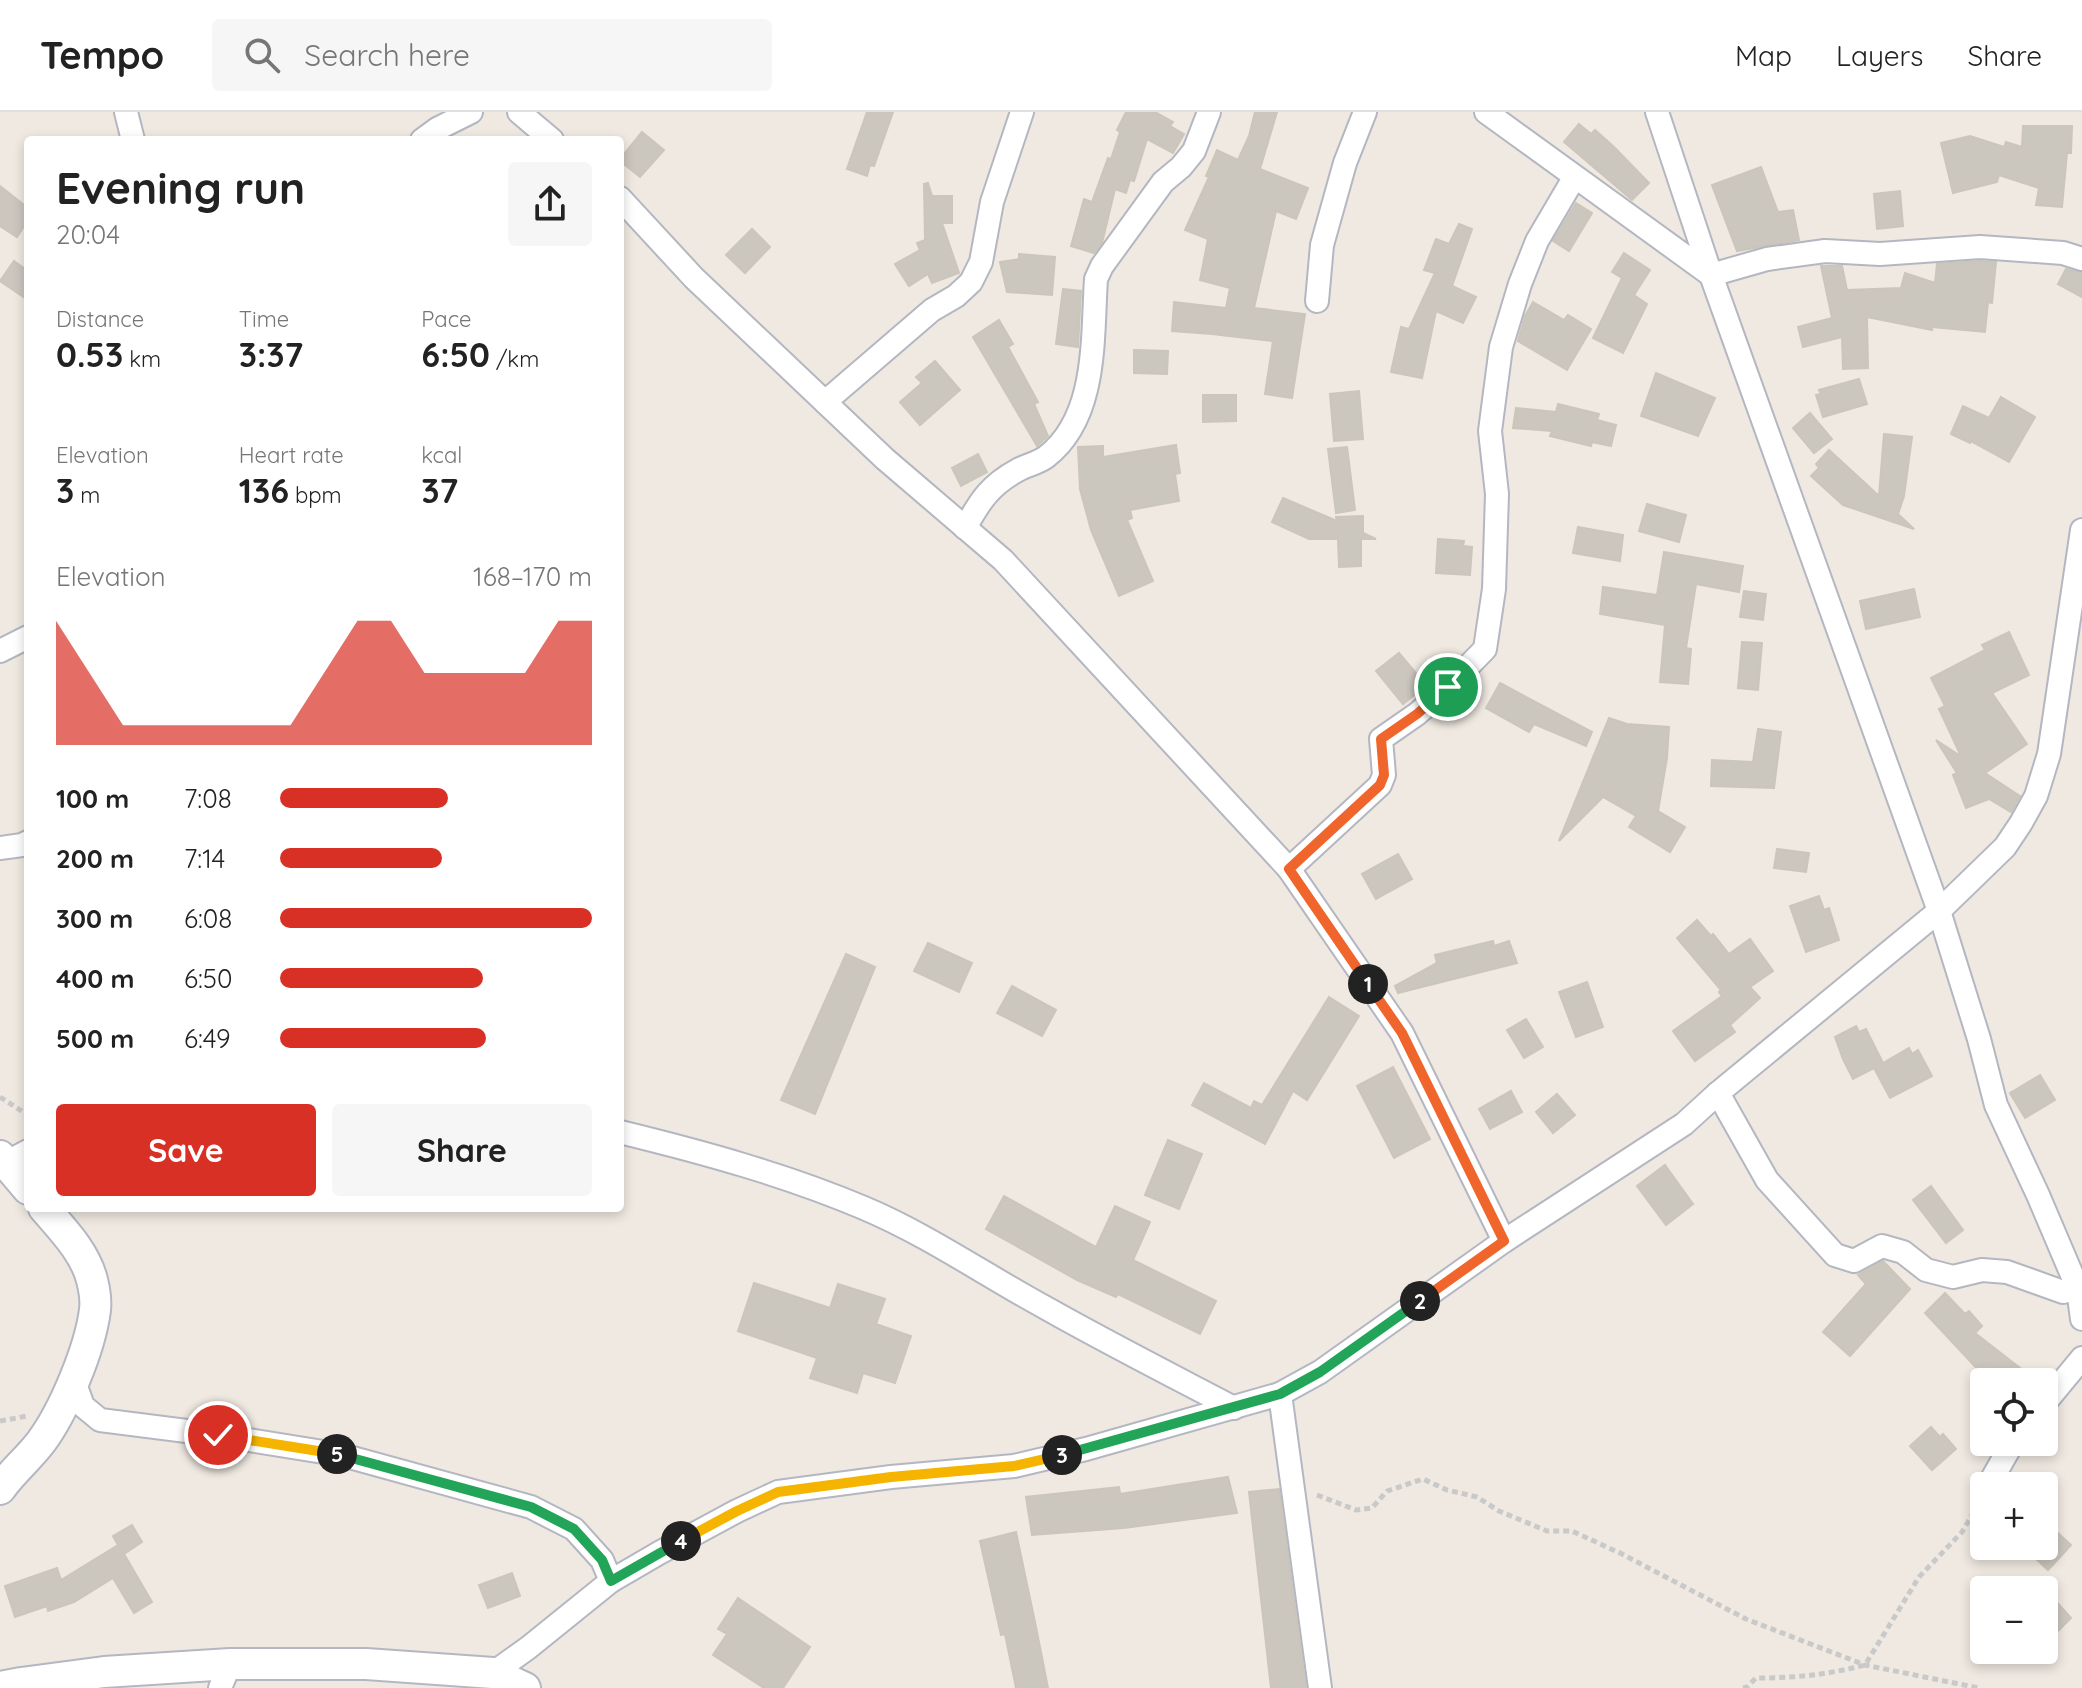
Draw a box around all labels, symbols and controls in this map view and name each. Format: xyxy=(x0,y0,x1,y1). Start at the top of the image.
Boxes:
search box xyxy=(212,19,772,91)
text: Tempo xyxy=(40,31,164,79)
icon: search xyxy=(240,33,284,77)
text: Search here xyxy=(304,36,470,74)
text: Map xyxy=(1735,38,1792,73)
text: Layers xyxy=(1836,38,1923,73)
text: Share xyxy=(1967,38,2042,73)
text: Evening run xyxy=(56,160,305,215)
button: share xyxy=(508,162,592,246)
text: 20:04 xyxy=(56,218,120,251)
text: Distance xyxy=(56,305,144,333)
text: Time xyxy=(239,305,289,333)
text: Pace xyxy=(421,305,472,333)
text: 0.53 xyxy=(56,333,123,376)
text: 3:37 xyxy=(239,333,303,376)
text: 6:50 xyxy=(421,333,490,376)
text: km xyxy=(123,345,161,373)
text: /km xyxy=(490,345,539,373)
text: Elevation xyxy=(56,441,149,469)
text: Heart rate xyxy=(239,441,344,469)
text: kcal xyxy=(421,441,462,469)
text: 3 xyxy=(56,469,74,512)
text: 136 xyxy=(239,469,289,512)
text: 37 xyxy=(421,469,458,512)
text: m xyxy=(74,481,100,509)
text: bpm xyxy=(289,481,342,509)
text: Elevation xyxy=(56,560,166,593)
text: 168–170 m xyxy=(473,560,592,593)
pin xyxy=(1414,653,1482,721)
icon: arrive xyxy=(1426,665,1470,709)
text: 100 m xyxy=(56,782,129,815)
text: 7:08 xyxy=(184,782,232,815)
text: 200 m xyxy=(56,842,134,875)
text: 7:14 xyxy=(184,842,225,875)
text: 300 m xyxy=(56,902,133,935)
text: 6:08 xyxy=(184,902,232,935)
text: 400 m xyxy=(56,962,134,995)
text: 6:50 xyxy=(184,962,233,995)
pin: 1 xyxy=(1348,964,1388,1004)
text: 1 xyxy=(1364,970,1372,998)
text: 500 m xyxy=(56,1022,134,1055)
text: 6:49 xyxy=(184,1022,231,1055)
button: Save xyxy=(56,1104,316,1196)
button: Share xyxy=(332,1104,592,1196)
pin: 2 xyxy=(1400,1281,1440,1321)
text: 2 xyxy=(1414,1287,1426,1315)
map controls xyxy=(1970,1368,2058,1664)
button: locate xyxy=(1970,1368,2058,1456)
pin xyxy=(184,1401,252,1469)
icon: check xyxy=(196,1413,240,1457)
pin: 5 xyxy=(317,1434,357,1474)
pin: 3 xyxy=(1042,1435,1082,1475)
text: 5 xyxy=(331,1440,343,1468)
text: 3 xyxy=(1056,1441,1068,1469)
button: + xyxy=(1970,1472,2058,1560)
pin: 4 xyxy=(661,1521,701,1561)
text: 4 xyxy=(675,1527,687,1555)
button: − xyxy=(1970,1576,2058,1664)

